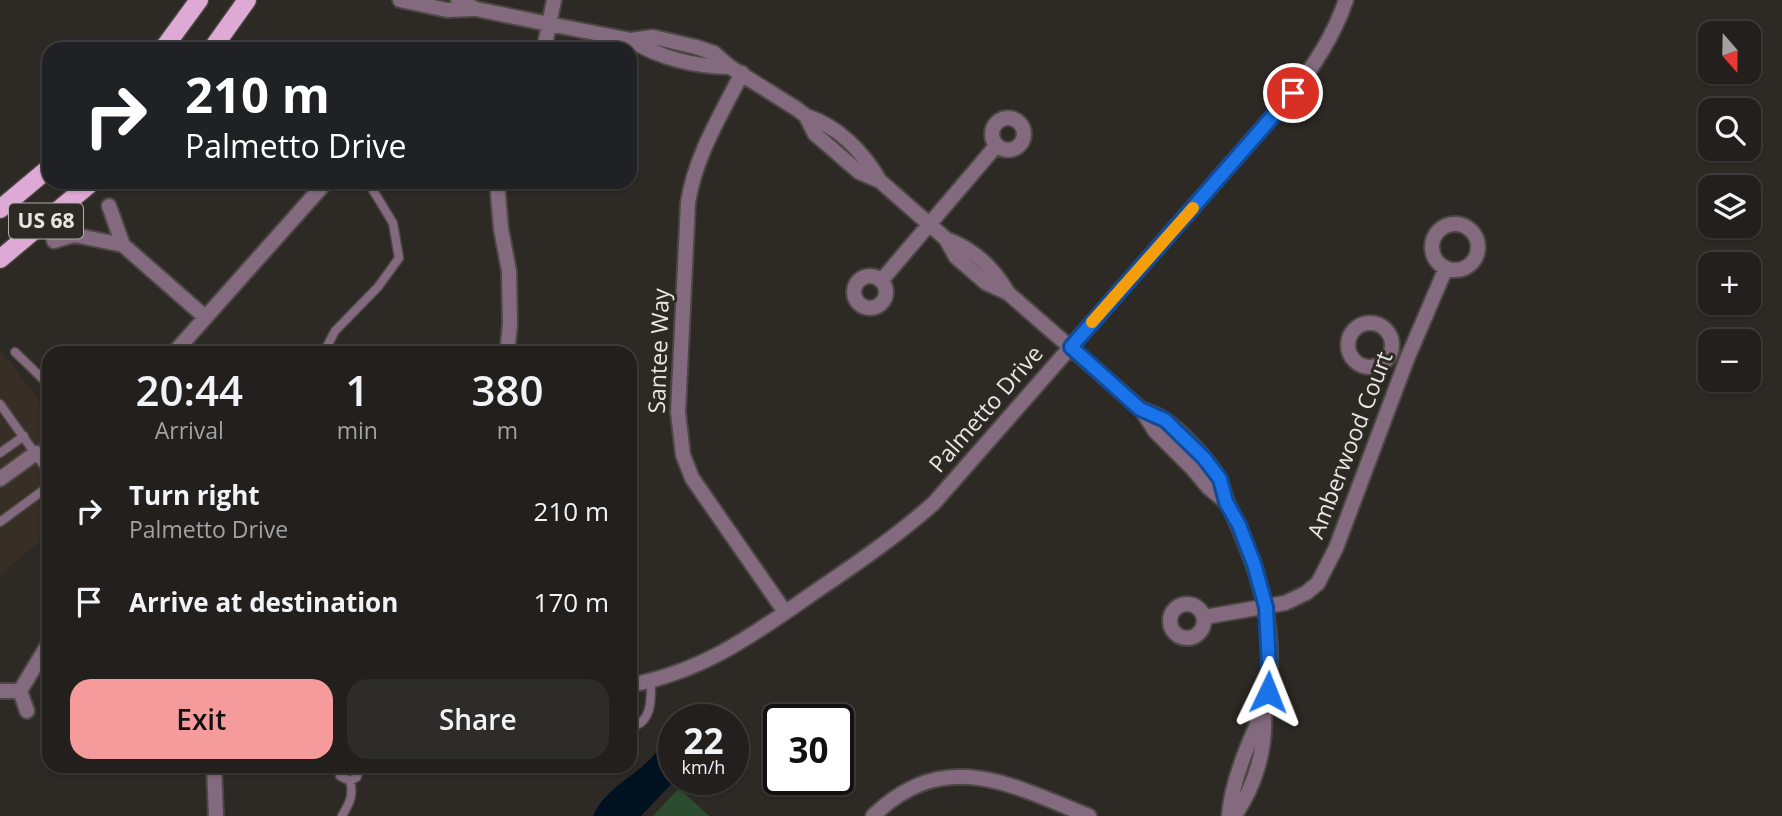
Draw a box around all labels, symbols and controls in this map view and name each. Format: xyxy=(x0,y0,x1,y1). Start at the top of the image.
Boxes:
north arrow xyxy=(1698,21,1760,84)
map controls xyxy=(1698,21,1761,392)
text: 210 m xyxy=(185,61,330,127)
pin xyxy=(1263,63,1323,123)
icon: right xyxy=(70,70,161,161)
icon: arrive xyxy=(1274,74,1312,112)
button: search xyxy=(1698,98,1761,161)
text: Palmetto Drive xyxy=(185,124,406,167)
button: layers xyxy=(1698,175,1761,238)
road number: US 68 xyxy=(9,204,83,238)
button: + xyxy=(1698,252,1761,315)
street label: Santee Way xyxy=(640,287,676,414)
button: − xyxy=(1698,329,1761,392)
street label: Palmetto Drive xyxy=(921,338,1050,479)
street label: Amberwood Court xyxy=(1299,347,1399,543)
text: 20:44 xyxy=(136,361,243,418)
text: 1 xyxy=(345,361,369,418)
text: 380 xyxy=(471,361,543,418)
text: Arrival xyxy=(155,414,224,446)
text: min xyxy=(337,414,378,446)
text: m xyxy=(497,414,518,446)
text: Turn right xyxy=(129,477,260,513)
icon: right xyxy=(70,492,108,530)
text: 210 m xyxy=(534,493,609,529)
text: Palmetto Drive xyxy=(129,513,288,545)
icon: arrive xyxy=(70,583,108,621)
text: Arrive at destination xyxy=(129,584,398,620)
text: 170 m xyxy=(534,584,609,620)
position arrow xyxy=(1231,655,1305,729)
button: Exit xyxy=(70,679,333,759)
button: Share xyxy=(347,679,609,759)
speed limit sign: 30 xyxy=(763,704,854,795)
text: 22 xyxy=(683,717,724,764)
text: km/h xyxy=(682,755,725,779)

